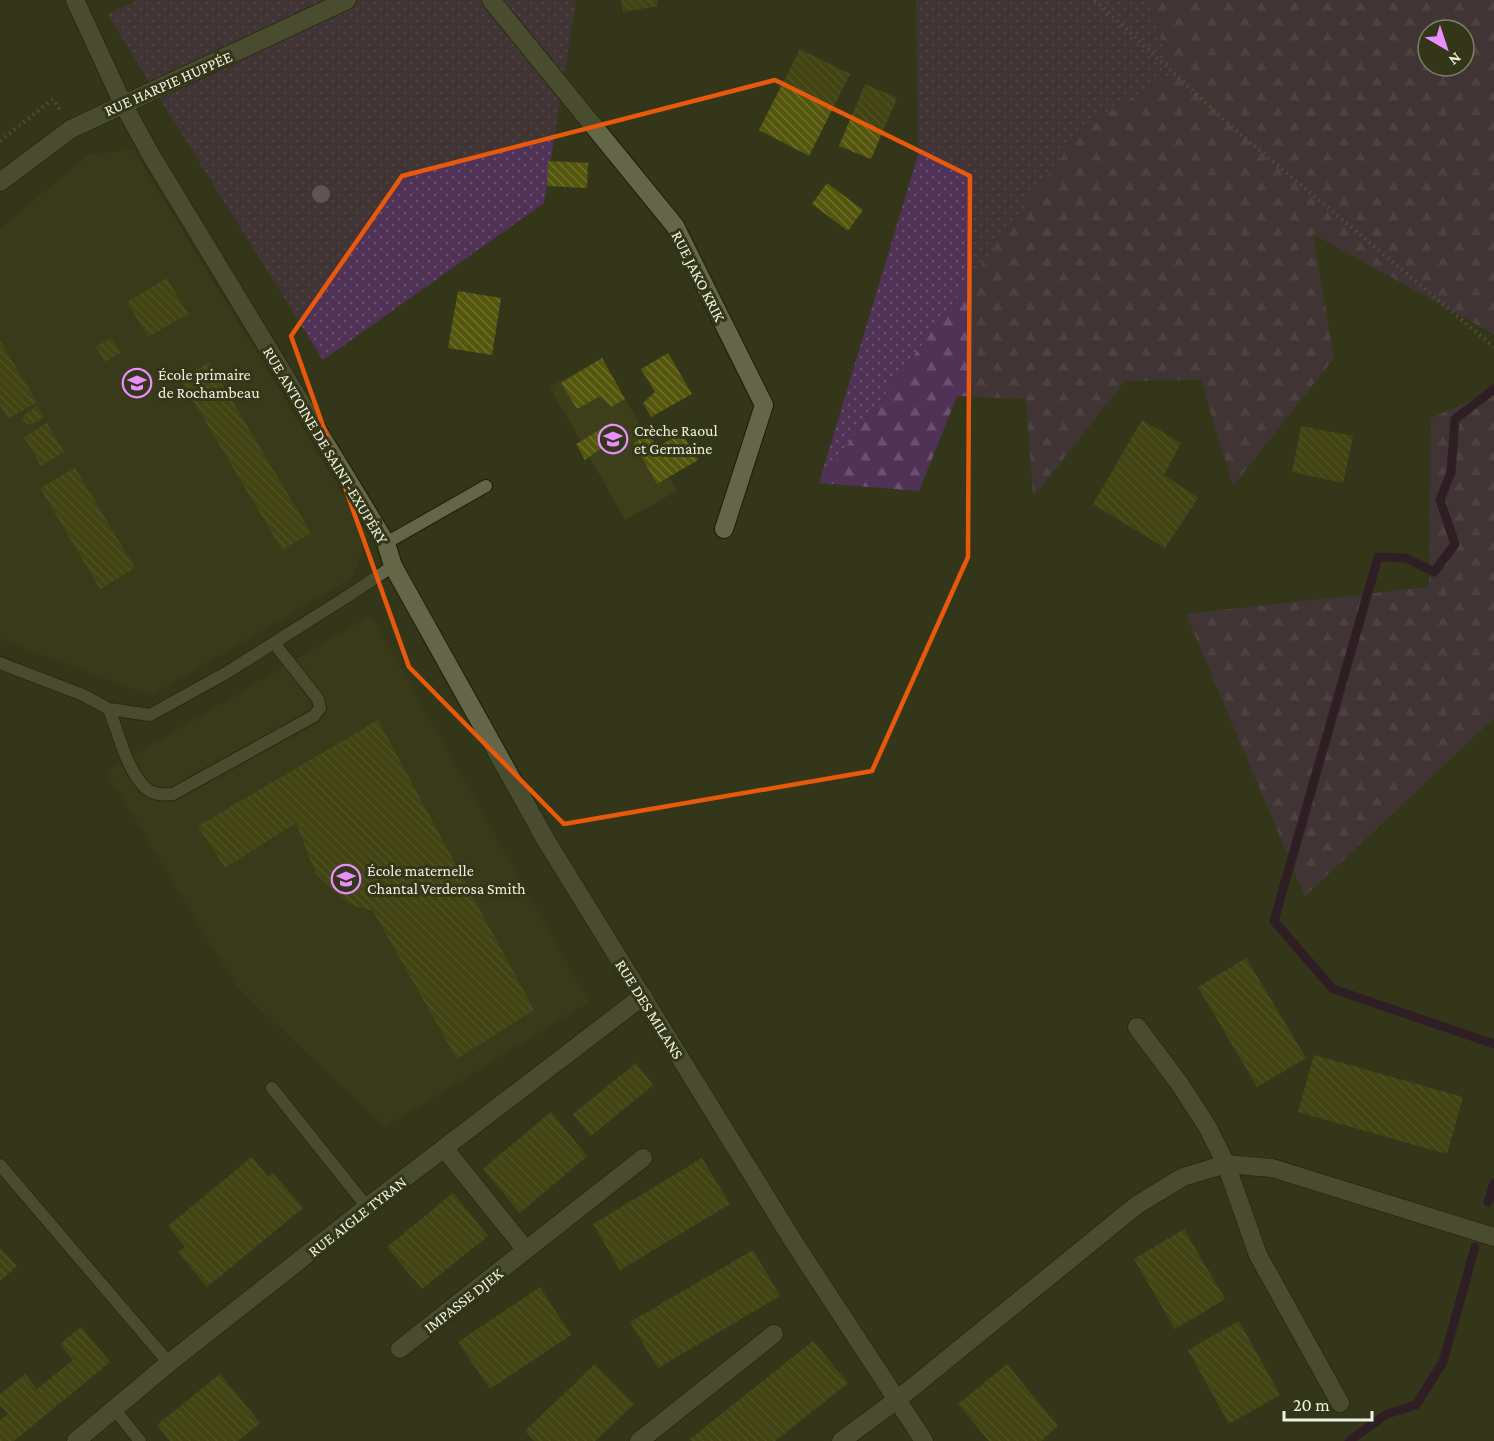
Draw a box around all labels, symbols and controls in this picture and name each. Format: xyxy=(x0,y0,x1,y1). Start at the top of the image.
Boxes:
north arrow xyxy=(1416,18,1476,78)
street label: RUE HARPIE HUPPÉE xyxy=(102,47,235,119)
text: N xyxy=(1445,49,1465,69)
street label: RUE JAKO KRIK xyxy=(668,228,729,326)
street label: RUE ANTOINE DE SAINT-EXUPÉRY xyxy=(260,344,392,547)
place label: École primaire de Rochambeau xyxy=(158,366,260,401)
school or university icon: École primaire de Rochambeau xyxy=(121,367,153,399)
place label: Crèche Raoul et Germaine xyxy=(634,422,718,457)
school or university icon: Crèche Raoul et Germaine xyxy=(597,423,629,455)
place label: École maternelle Chantal Verderosa Smith xyxy=(367,862,526,897)
school or university icon: École maternelle Chantal Verderosa Smith xyxy=(330,863,362,895)
street label: RUE DES MILANS xyxy=(612,957,687,1062)
street label: RUE AIGLE TYRAN xyxy=(305,1173,410,1260)
street label: IMPASSE DJEK xyxy=(421,1264,507,1337)
scale bar xyxy=(1284,1384,1372,1422)
text: 20 m xyxy=(1293,1395,1330,1415)

